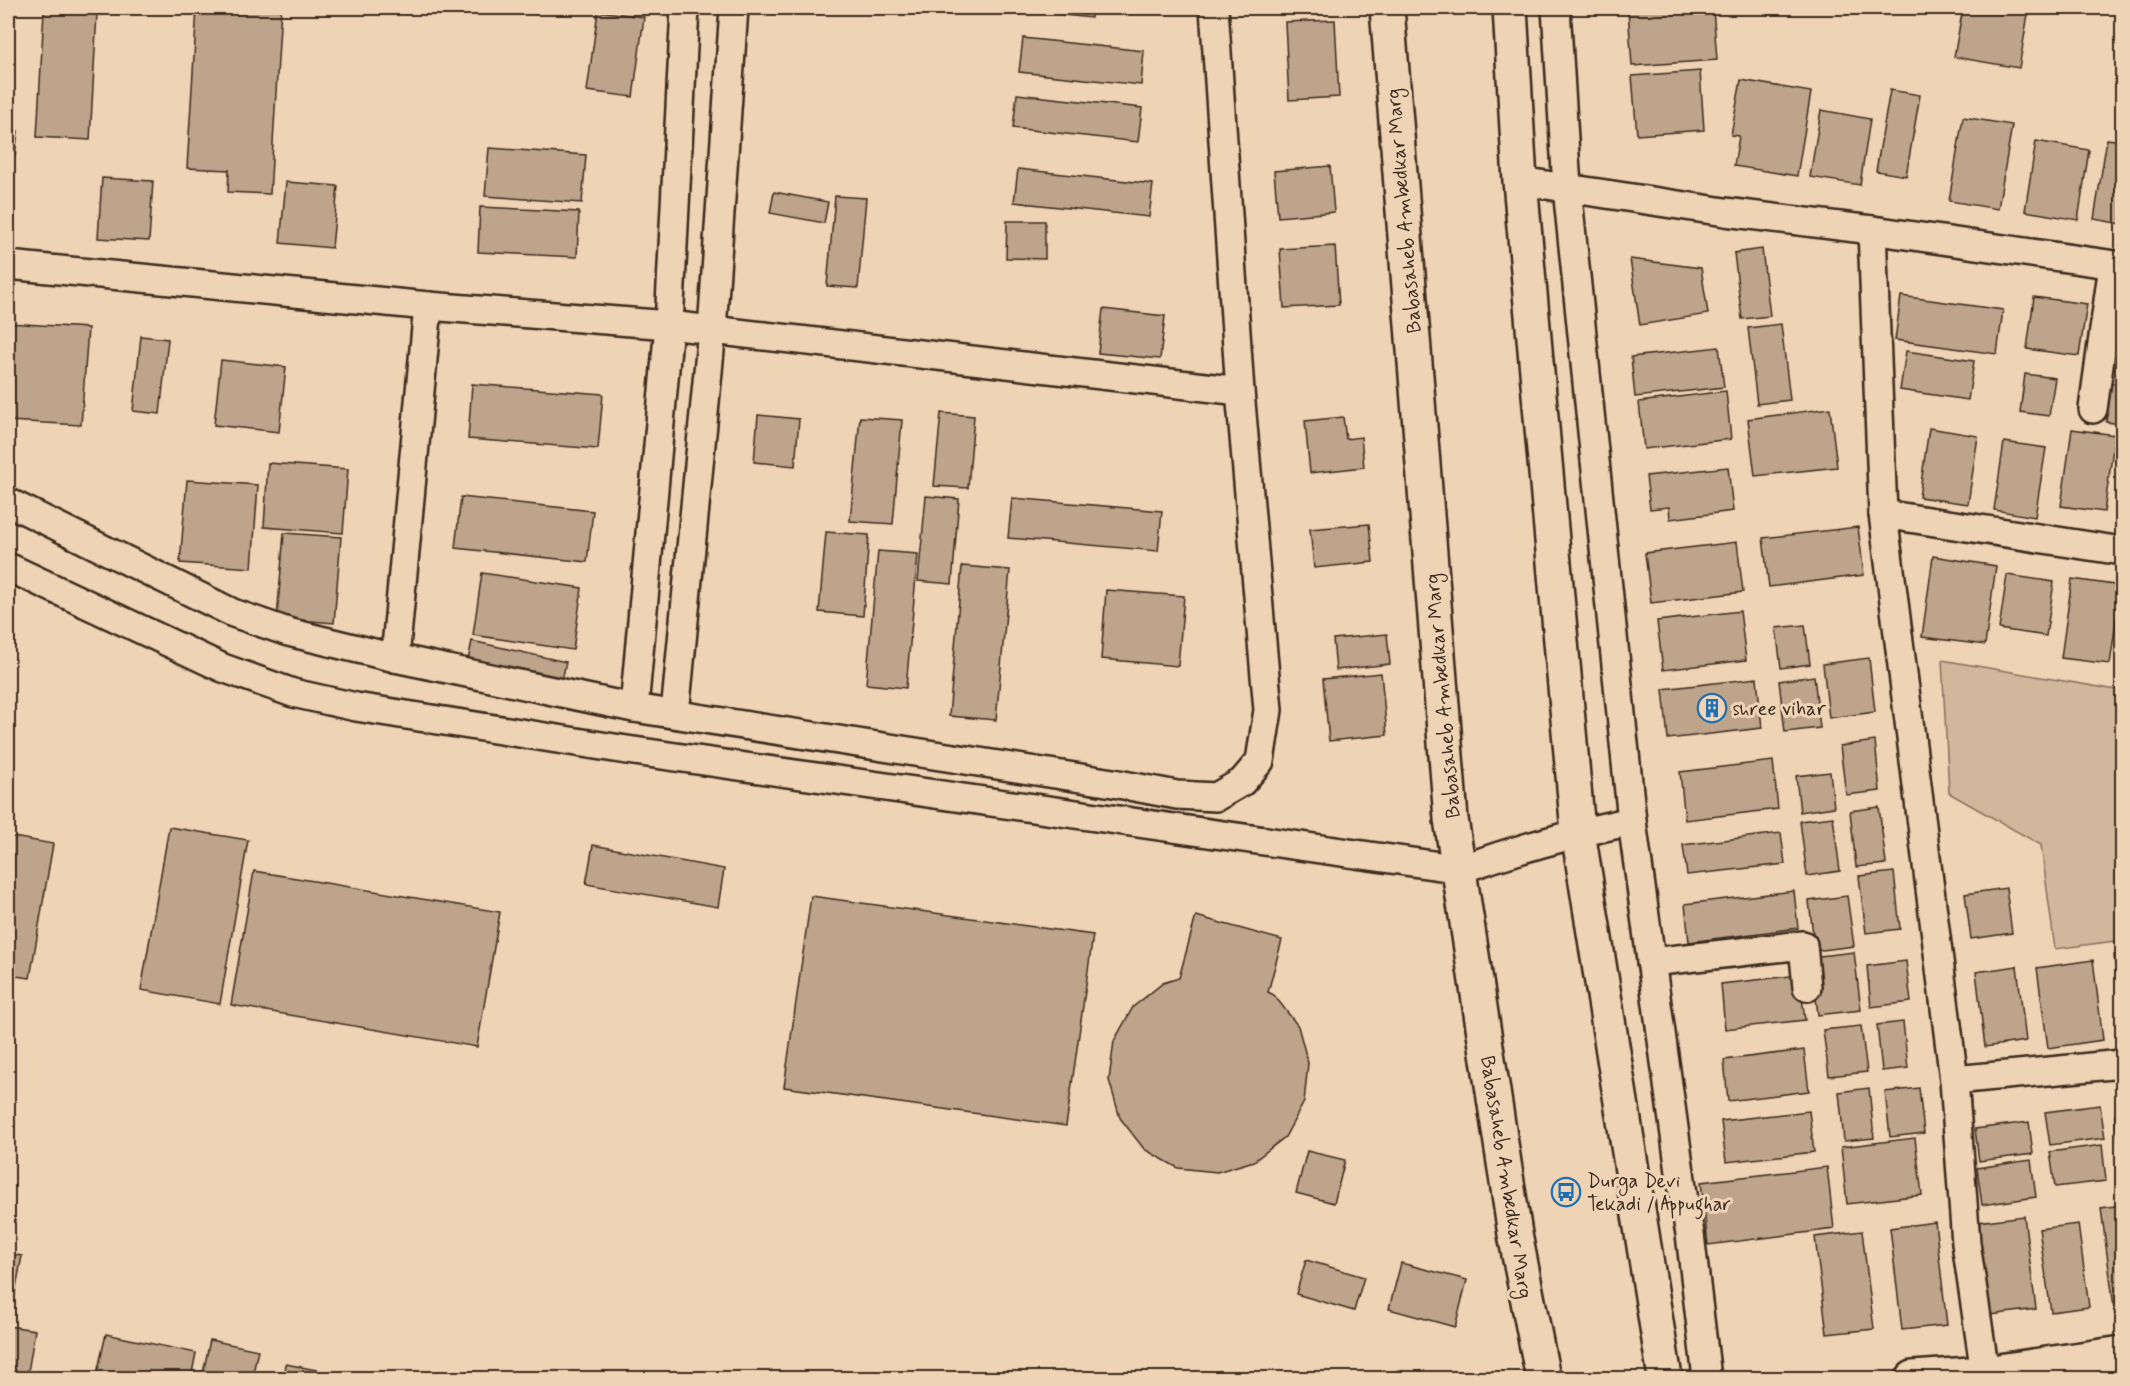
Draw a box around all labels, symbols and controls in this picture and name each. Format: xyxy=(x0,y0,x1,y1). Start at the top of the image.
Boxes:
street label: Babasaheb Ambedkar Marg xyxy=(1380,87,1430,334)
street label: Babasaheb Ambedkar Marg xyxy=(1419,572,1469,819)
building icon: shree vihar xyxy=(1696,692,1728,724)
place label: shree vihar xyxy=(1733,696,1826,723)
street label: Babasaheb Ambedkar Marg xyxy=(1472,1054,1538,1301)
place label: Durga Devi Tekadi / Appughar xyxy=(1587,1168,1731,1220)
bus stop icon: Durga Devi Tekadi / Appughar xyxy=(1550,1176,1582,1208)

